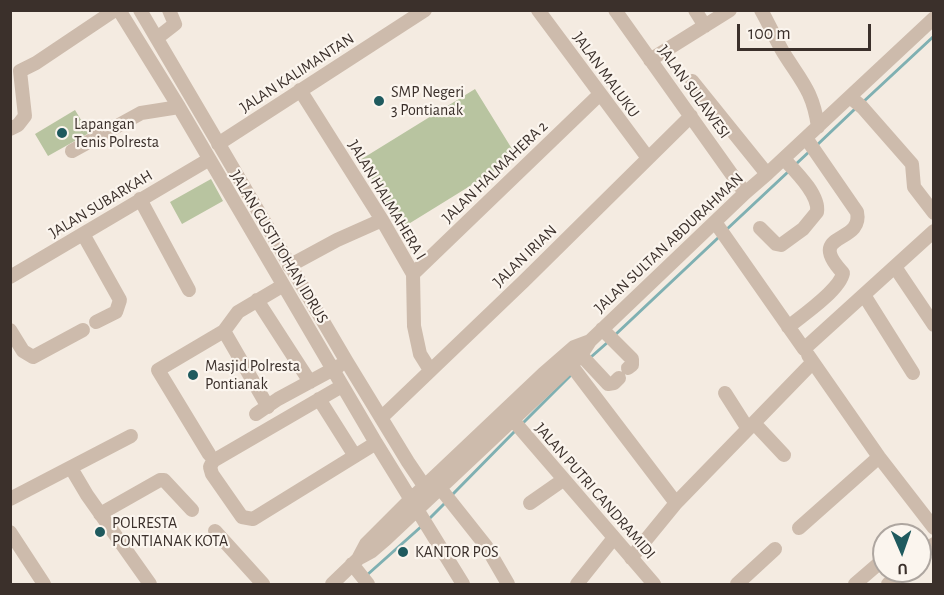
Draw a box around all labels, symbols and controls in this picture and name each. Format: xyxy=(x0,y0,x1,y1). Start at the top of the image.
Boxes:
scale bar xyxy=(740,12,874,50)
text: 100 m xyxy=(748,25,791,43)
street label: JALAN MALUKU xyxy=(569,28,643,122)
street label: JALAN KALIMANTAN xyxy=(236,29,358,117)
street label: JALAN SULAWESI xyxy=(654,42,734,142)
place label: SMP Negeri 3 Pontianak xyxy=(391,82,464,120)
marker: SMP Negeri 3 Pontianak xyxy=(372,94,386,108)
place label: Lapangan Tenis Polresta xyxy=(74,114,159,152)
street label: JALAN HALMAHERA 2 xyxy=(438,117,552,227)
marker: Lapangan Tenis Polresta xyxy=(55,126,69,140)
street label: JALAN HALMAHERA I xyxy=(344,137,430,263)
street label: JALAN SUBARKAH xyxy=(46,166,156,242)
street label: JALAN GUSTI JOHAN IDRUS xyxy=(226,167,332,327)
street label: JALAN SULTAN ABDURAHMAN xyxy=(590,169,748,317)
street label: JALAN IRIAN xyxy=(489,221,561,291)
place label: Masjid Polresta Pontianak xyxy=(205,356,300,394)
marker: Masjid Polresta Pontianak xyxy=(186,368,200,382)
street label: JALAN PUTRI CANDRAMIDI xyxy=(531,419,659,563)
place label: POLRESTA PONTIANAK KOTA xyxy=(112,513,228,551)
north arrow xyxy=(872,523,932,583)
marker: POLRESTA PONTIANAK KOTA xyxy=(93,525,107,539)
place label: KANTOR POS xyxy=(415,542,499,562)
marker: KANTOR POS xyxy=(396,545,410,559)
text: U xyxy=(897,561,908,577)

